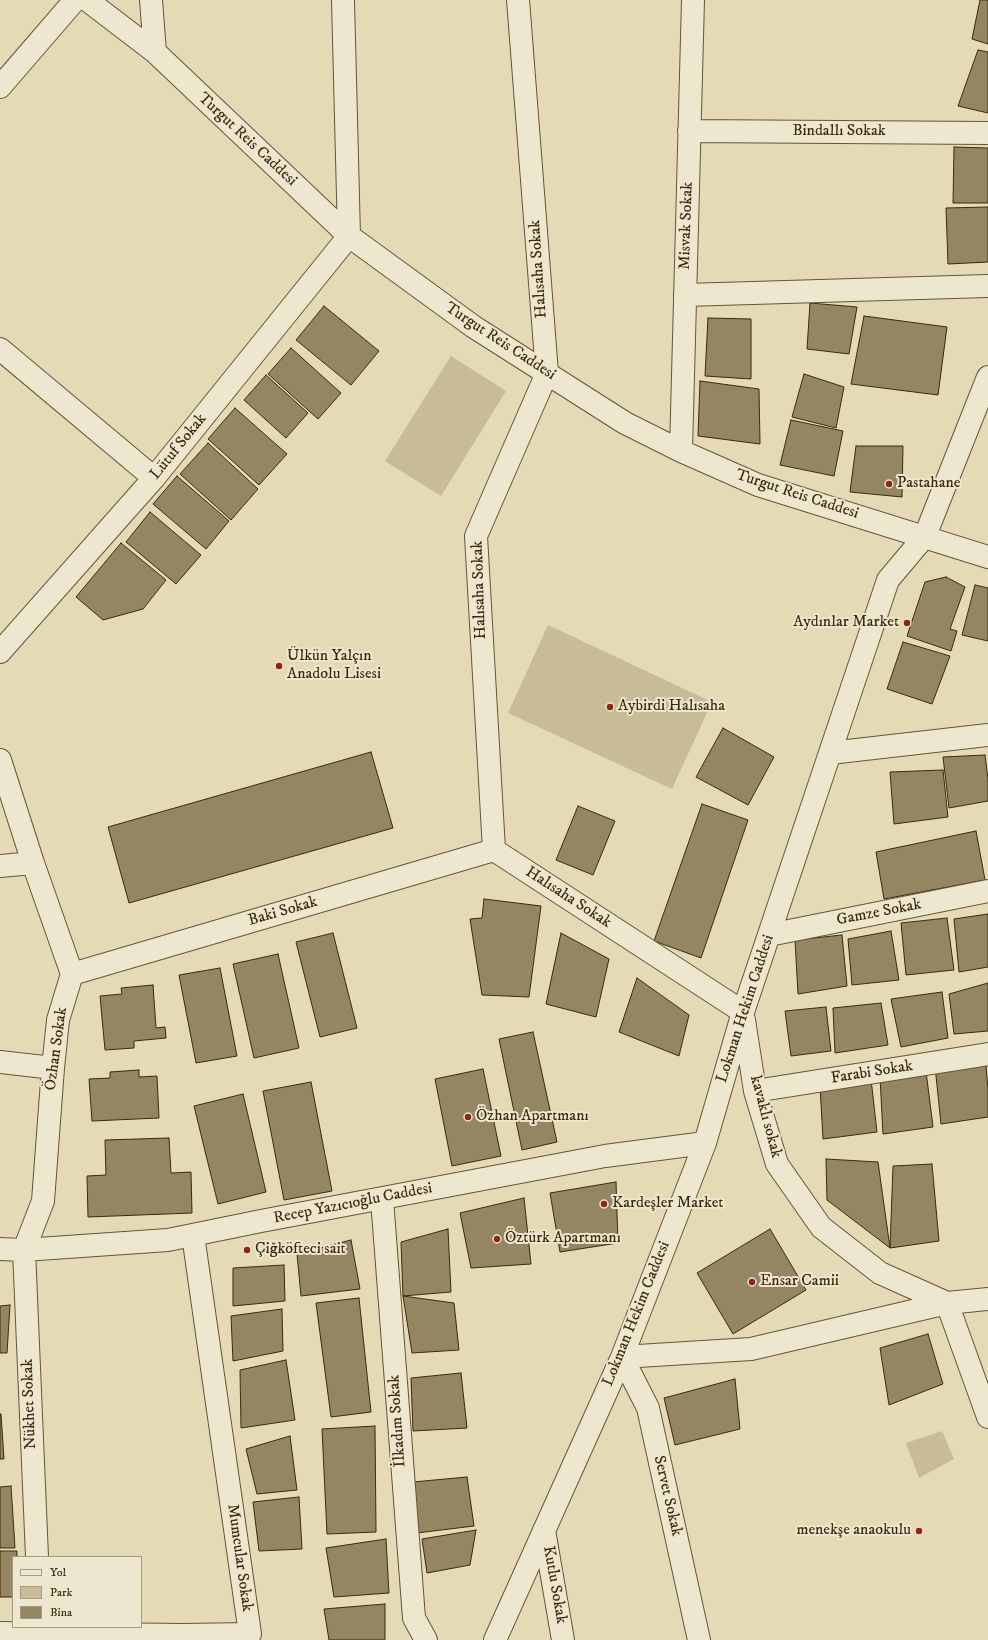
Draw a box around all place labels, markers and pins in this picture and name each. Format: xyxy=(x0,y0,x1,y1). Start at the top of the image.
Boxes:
place label: Pastahane xyxy=(897,474,960,494)
marker: Pastahane xyxy=(884,479,894,489)
place label: Aydınlar Market xyxy=(793,613,899,633)
marker: Aydınlar Market xyxy=(902,618,912,628)
place label: Ülkün Yalçın Anadolu Lisesi xyxy=(287,647,381,685)
marker: Ülkün Yalçın Anadolu Lisesi xyxy=(274,661,284,671)
place label: Aybirdi Halısaha xyxy=(618,697,725,717)
marker: Aybirdi Halısaha xyxy=(605,702,615,712)
place label: Özhan Apartmanı xyxy=(476,1107,589,1127)
marker: Özhan Apartmanı xyxy=(463,1112,473,1122)
place label: Kardeşler Market xyxy=(612,1194,723,1214)
marker: Kardeşler Market xyxy=(599,1199,609,1209)
place label: Öztürk Apartmanı xyxy=(505,1229,621,1249)
marker: Öztürk Apartmanı xyxy=(492,1234,502,1244)
place label: Çiğköfteci sait xyxy=(255,1240,346,1260)
marker: Çiğköfteci sait xyxy=(242,1245,252,1255)
place label: Ensar Camii xyxy=(760,1272,839,1292)
marker: Ensar Camii xyxy=(747,1277,757,1287)
place label: menekşe anaokulu xyxy=(796,1521,911,1541)
marker: menekşe anaokulu xyxy=(914,1526,924,1536)

